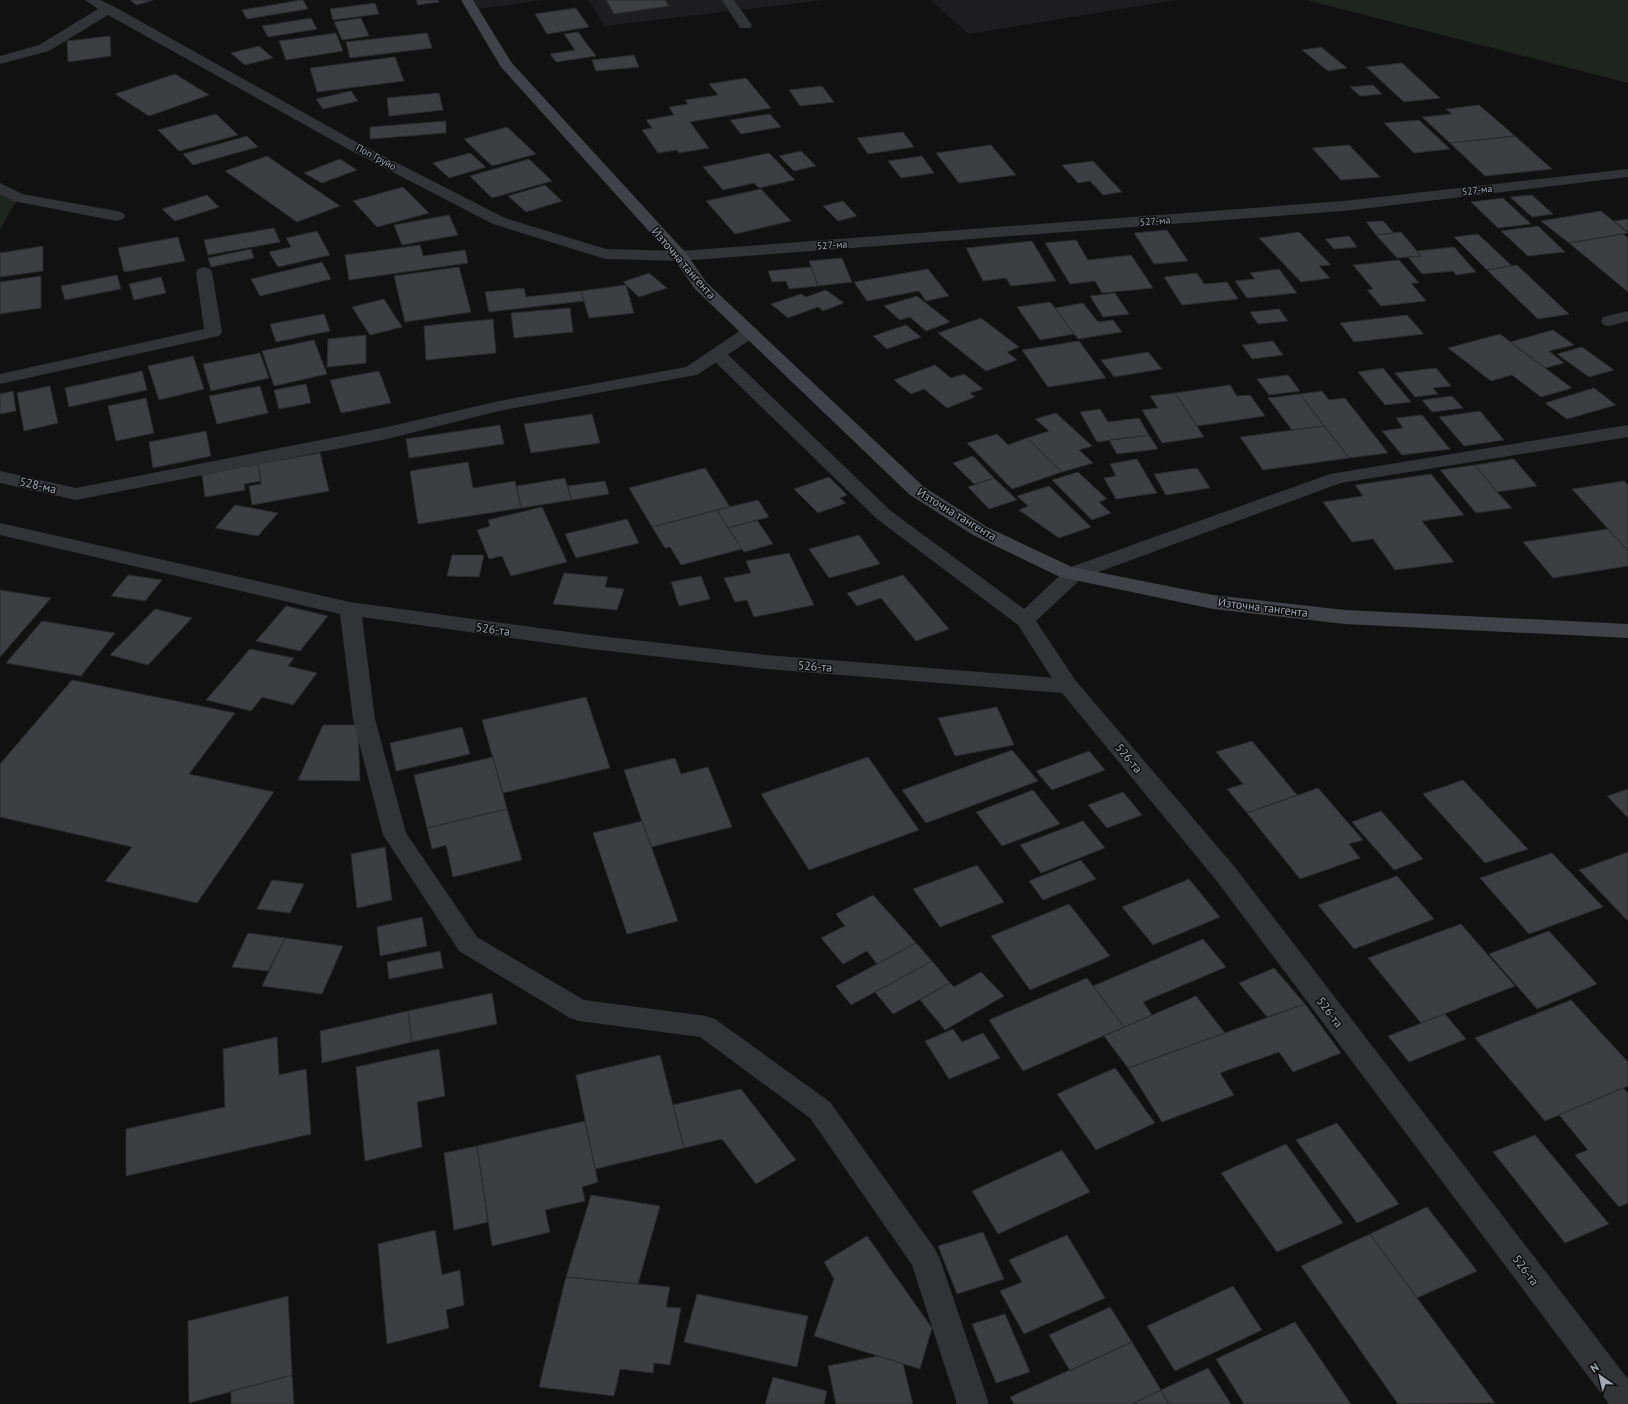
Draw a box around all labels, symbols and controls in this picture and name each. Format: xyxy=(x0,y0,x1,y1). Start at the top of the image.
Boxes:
street label: Поп Груйо xyxy=(353,141,399,173)
street label: 527-ма xyxy=(1461,182,1493,198)
street label: 527-ма xyxy=(1139,213,1171,229)
street label: Източна тангента xyxy=(649,224,719,302)
street label: 527-ма xyxy=(816,237,848,253)
street label: 528-ма xyxy=(18,473,58,497)
street label: Източна тангента xyxy=(914,484,1000,544)
street label: Източна тангента xyxy=(1217,594,1309,620)
street label: 526-та xyxy=(475,619,511,639)
street label: 526-та xyxy=(797,657,833,675)
street label: 526-та xyxy=(1112,740,1146,776)
street label: 526-та xyxy=(1314,994,1346,1030)
street label: 526-та xyxy=(1510,1252,1542,1288)
north arrow xyxy=(1580,1356,1620,1396)
text: N xyxy=(1587,1360,1601,1376)

